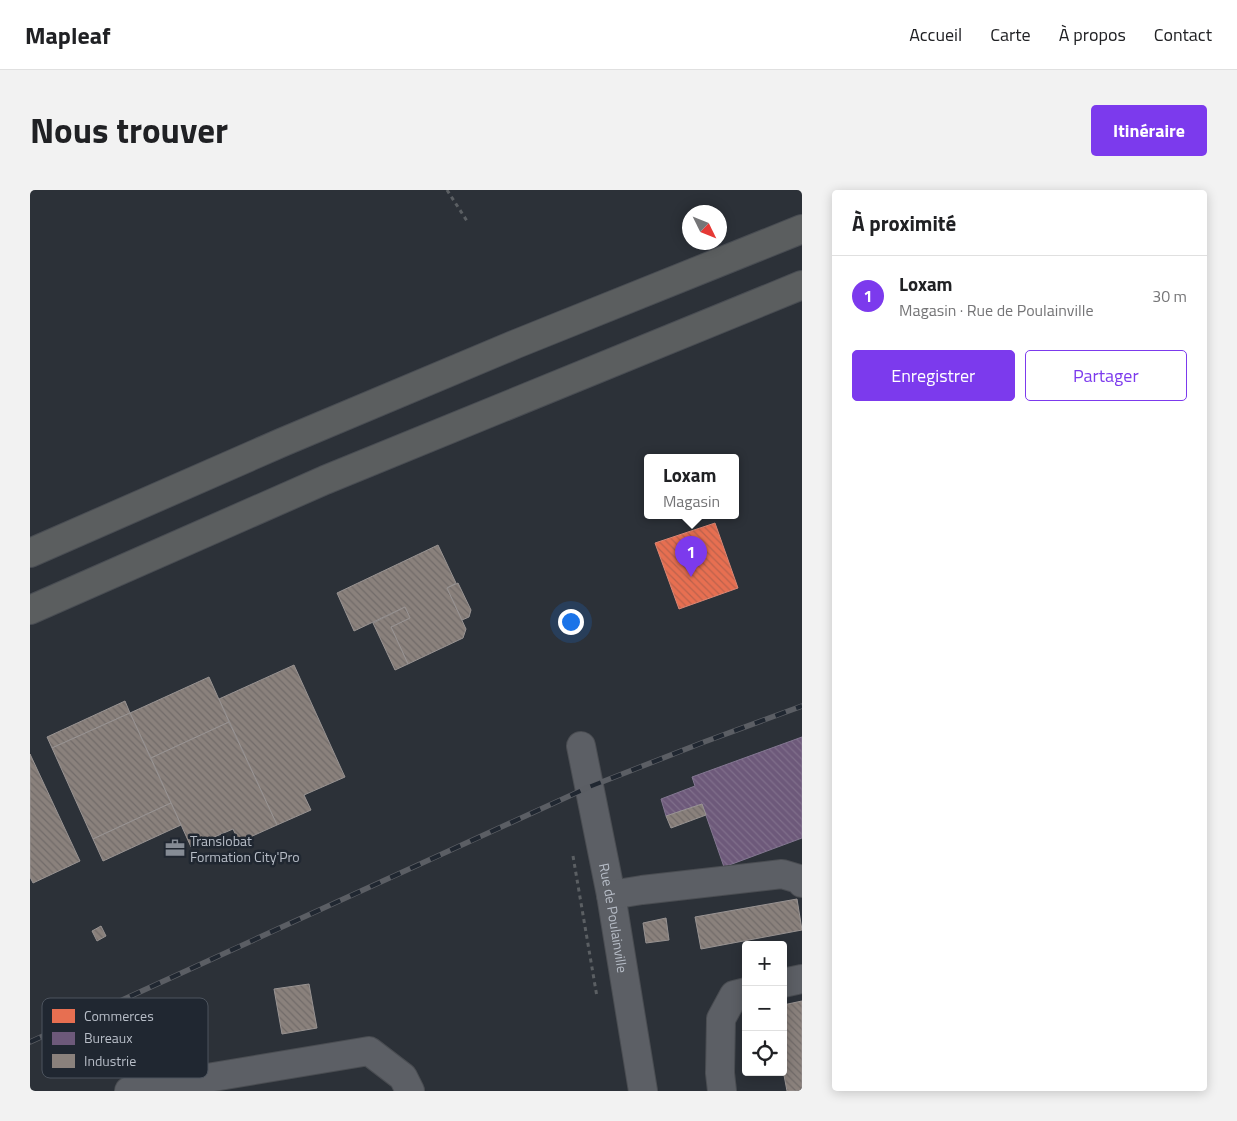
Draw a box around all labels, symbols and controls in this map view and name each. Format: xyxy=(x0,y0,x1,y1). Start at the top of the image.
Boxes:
text: Mapleaf xyxy=(25,17,110,53)
text: Accueil xyxy=(909,21,962,48)
text: Carte xyxy=(990,21,1031,48)
text: À propos xyxy=(1059,21,1126,48)
text: Contact xyxy=(1154,21,1212,48)
text: Nous trouver xyxy=(30,103,228,157)
button: Itinéraire xyxy=(1091,105,1207,156)
north arrow xyxy=(682,205,727,250)
text: À proximité xyxy=(852,207,956,239)
text: Loxam xyxy=(899,269,953,298)
text: 1 xyxy=(864,284,872,308)
text: 30 m xyxy=(1152,284,1187,308)
text: Magasin · Rue de Poulainville xyxy=(899,298,1093,322)
button: Enregistrer xyxy=(852,350,1015,401)
button: Partager xyxy=(1025,350,1187,401)
popup xyxy=(644,454,739,519)
text: Loxam xyxy=(663,460,716,489)
text: Magasin xyxy=(663,489,720,513)
pin: 1 xyxy=(675,536,707,577)
your location xyxy=(558,609,584,635)
place label: Translobat Formation City'Pro xyxy=(190,830,300,867)
office icon: Translobat Formation City'Pro xyxy=(164,837,186,859)
street label: Rue de Poulainville xyxy=(594,861,634,974)
map controls xyxy=(742,941,787,1076)
button: + xyxy=(742,941,787,986)
button: − xyxy=(742,986,787,1031)
legend xyxy=(42,998,208,1078)
text: Commerces xyxy=(84,1005,154,1026)
text: Bureaux xyxy=(84,1027,133,1048)
button: locate xyxy=(742,1031,787,1076)
text: Industrie xyxy=(84,1050,136,1071)

